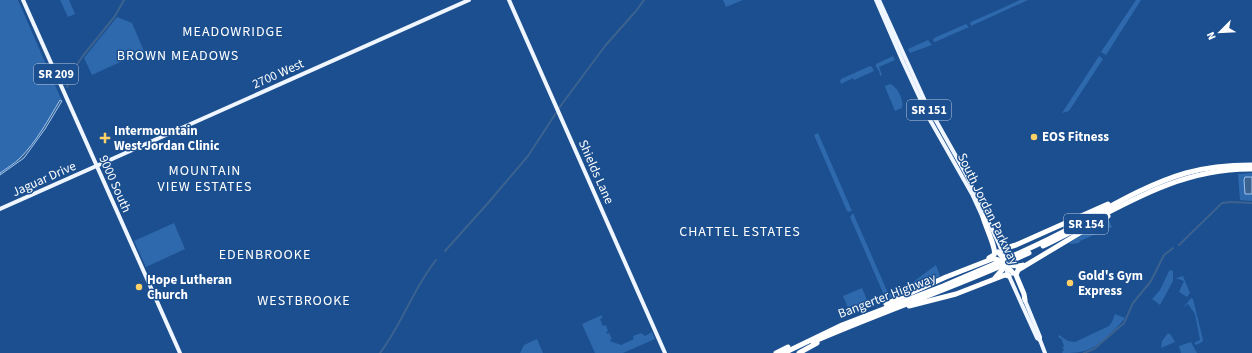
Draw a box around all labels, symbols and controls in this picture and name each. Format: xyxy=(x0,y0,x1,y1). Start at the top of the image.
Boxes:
north arrow xyxy=(1200,12,1240,52)
district label: MEADOWRIDGE xyxy=(182,22,284,42)
text: N xyxy=(1203,29,1220,42)
district label: BROWN MEADOWS xyxy=(117,46,239,66)
street label: 2700 West xyxy=(249,54,307,93)
road number: SR 209 xyxy=(34,64,78,84)
road number: SR 151 xyxy=(907,100,951,120)
place label: Intermountain West Jordan Clinic xyxy=(114,122,220,155)
place label: EOS Fitness xyxy=(1042,128,1109,146)
marker: Intermountain West Jordan Clinic xyxy=(99,132,111,144)
marker: EOS Fitness xyxy=(1029,132,1039,142)
street label: Shields Lane xyxy=(574,137,618,207)
street label: South Jordan Parkway xyxy=(953,150,1023,268)
street label: 9000 South xyxy=(94,152,136,216)
street label: Jaguar Drive xyxy=(9,157,79,201)
district label: MOUNTAIN VIEW ESTATES xyxy=(158,161,252,197)
road number: SR 154 xyxy=(1064,214,1108,234)
district label: CHATTEL ESTATES xyxy=(679,222,801,242)
district label: EDENBROOKE xyxy=(219,245,311,265)
place label: Gold's Gym Express xyxy=(1078,267,1143,300)
street label: Bangerter Highway xyxy=(835,269,939,323)
place label: Hope Lutheran Church xyxy=(147,271,232,304)
marker: Gold's Gym Express xyxy=(1065,278,1075,288)
marker: Hope Lutheran Church xyxy=(134,282,144,292)
district label: WESTBROOKE xyxy=(257,291,351,311)

